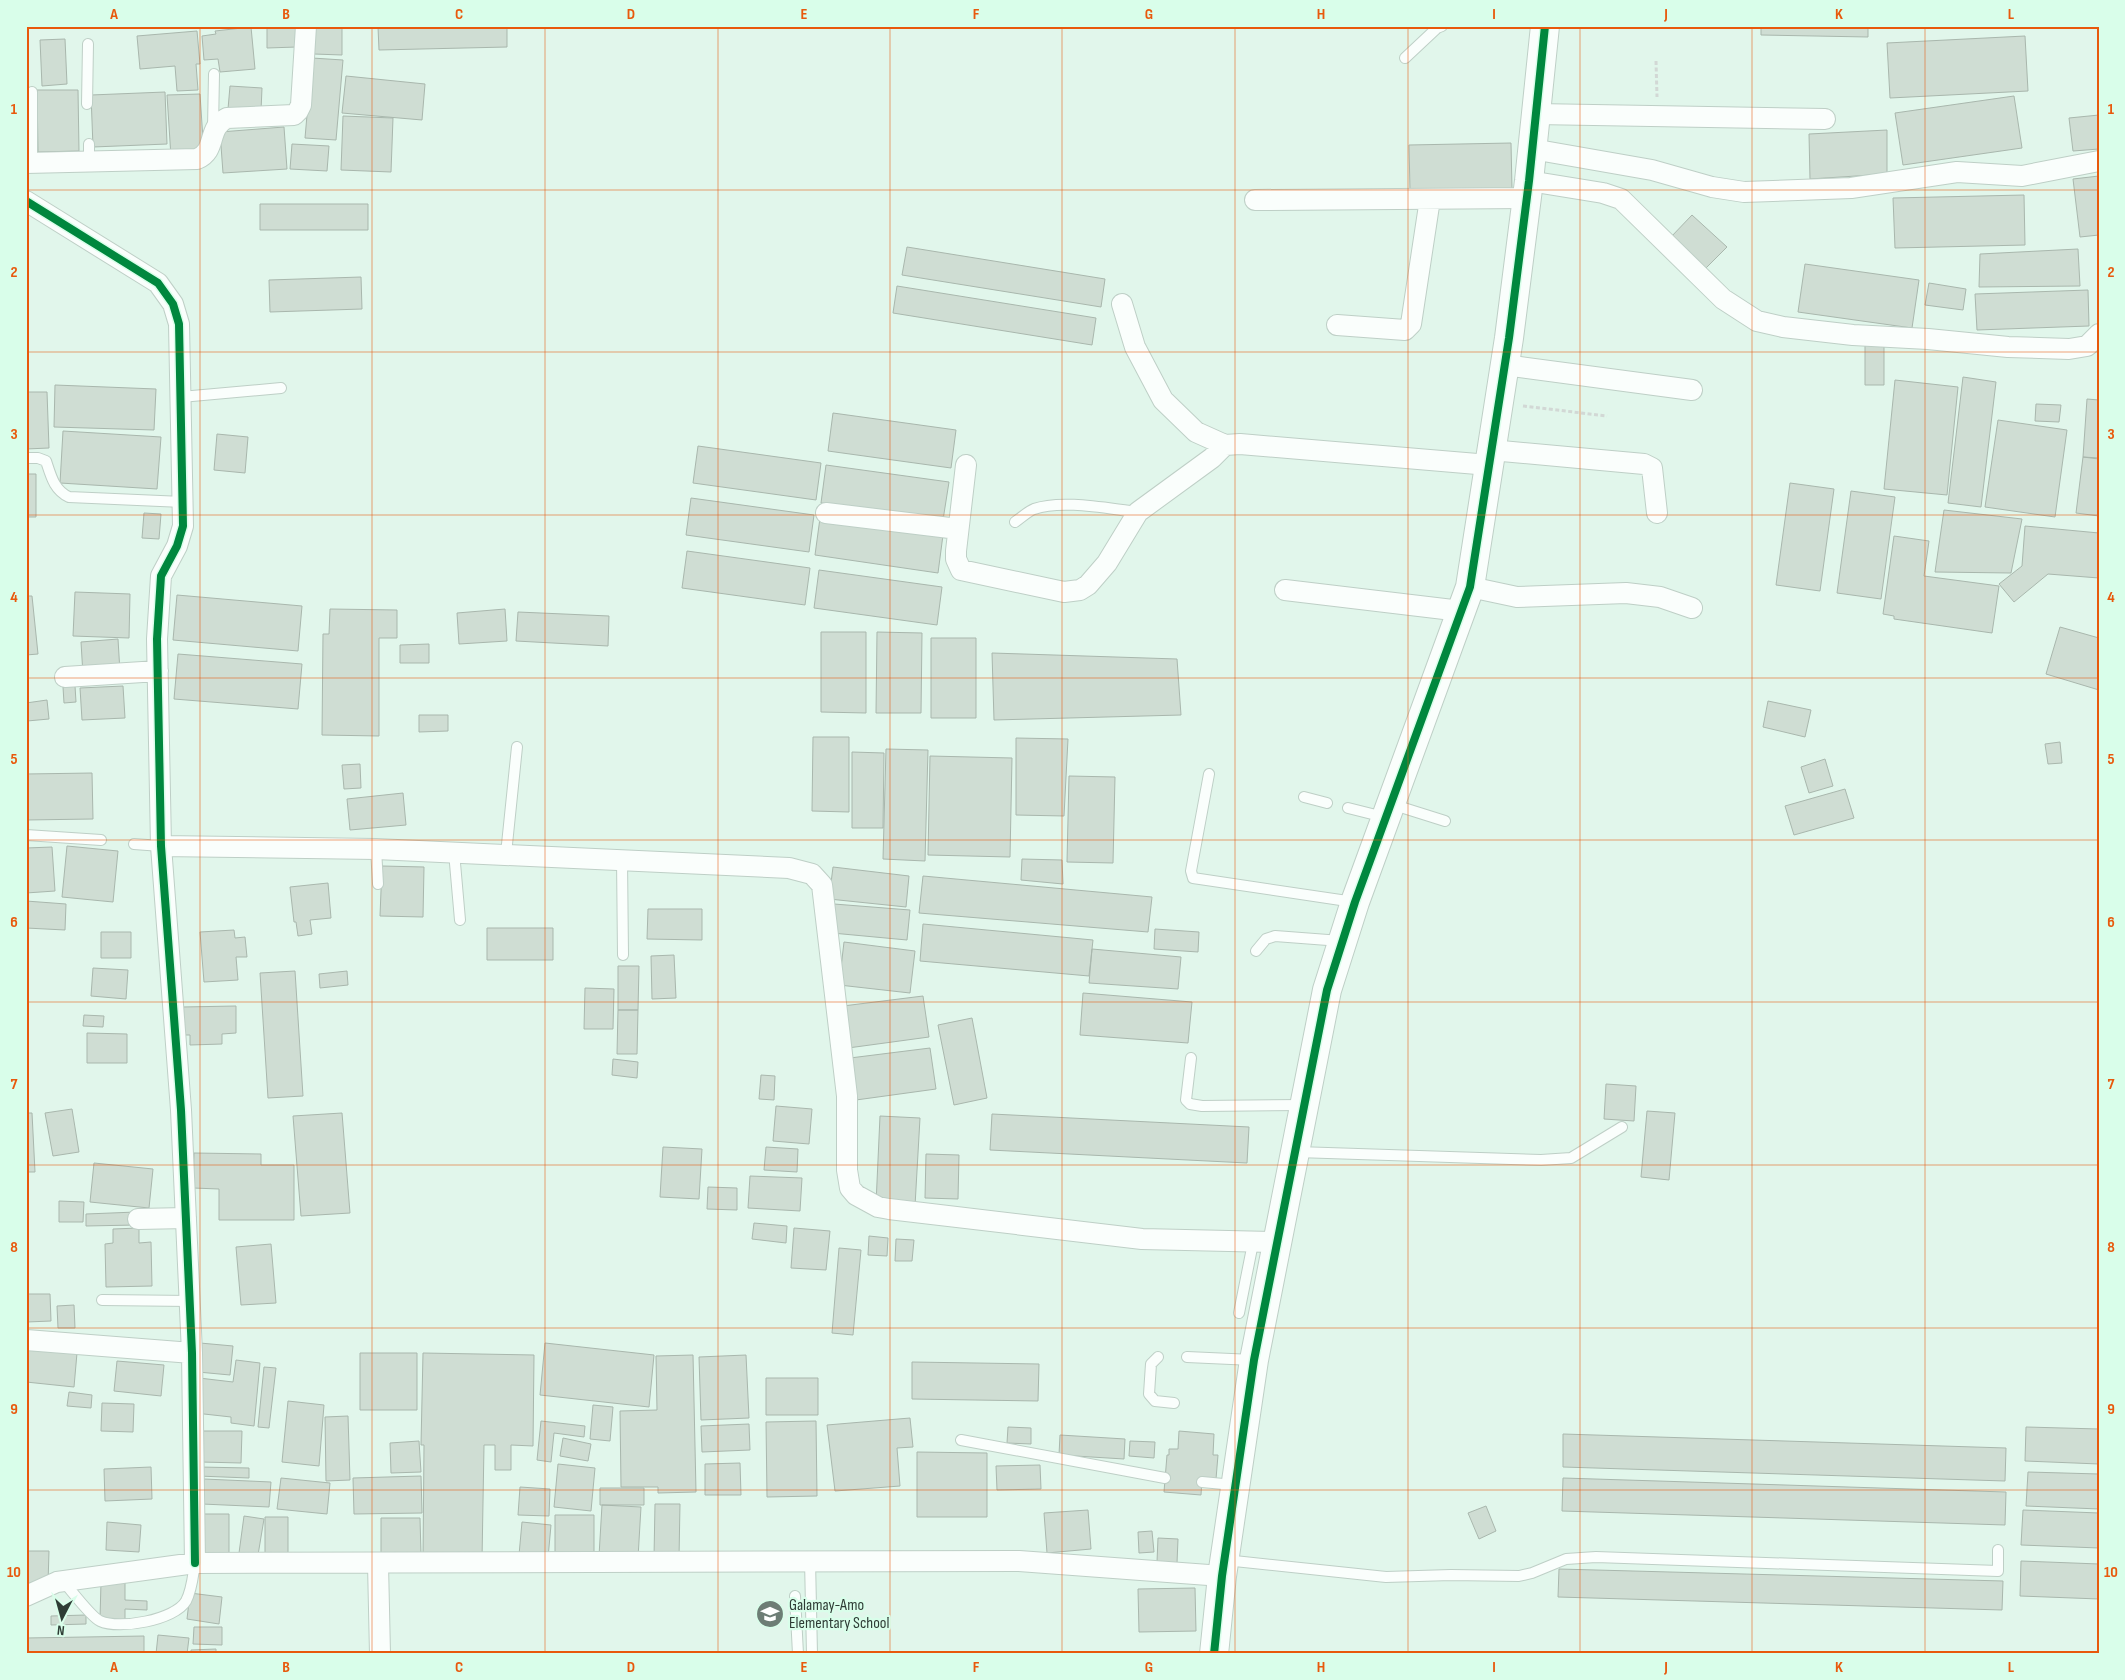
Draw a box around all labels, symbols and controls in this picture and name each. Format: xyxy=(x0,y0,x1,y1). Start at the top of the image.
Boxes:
text: A xyxy=(109,5,118,24)
text: B xyxy=(282,5,290,24)
text: C xyxy=(455,5,463,24)
text: D xyxy=(627,5,635,24)
text: E xyxy=(801,5,808,24)
text: F xyxy=(973,5,980,24)
text: G xyxy=(1145,5,1153,24)
text: H xyxy=(1317,5,1325,24)
text: I xyxy=(1492,5,1496,24)
text: J xyxy=(1663,5,1668,24)
text: K xyxy=(1835,5,1843,24)
text: L xyxy=(2008,5,2015,24)
text: 1 xyxy=(11,100,18,119)
text: 1 xyxy=(2108,100,2115,119)
text: 2 xyxy=(10,263,18,282)
text: 2 xyxy=(2107,263,2115,282)
text: 3 xyxy=(10,425,18,444)
text: 3 xyxy=(2107,425,2115,444)
text: 4 xyxy=(10,588,18,607)
text: 4 xyxy=(2107,588,2115,607)
text: 5 xyxy=(10,750,18,769)
text: 5 xyxy=(2107,750,2115,769)
text: 6 xyxy=(10,913,18,932)
text: 6 xyxy=(2107,913,2115,932)
text: 7 xyxy=(11,1075,18,1094)
text: 7 xyxy=(2108,1075,2115,1094)
text: 8 xyxy=(10,1238,18,1257)
text: 8 xyxy=(2107,1238,2115,1257)
text: 9 xyxy=(10,1400,18,1419)
text: 9 xyxy=(2107,1400,2115,1419)
text: 10 xyxy=(7,1563,21,1582)
text: 10 xyxy=(2104,1563,2118,1582)
north arrow xyxy=(38,1592,88,1642)
place label: Galamay-Amo Elementary School xyxy=(789,1596,889,1633)
school or university icon: Galamay-Amo Elementary School xyxy=(755,1599,785,1629)
text: N xyxy=(56,1622,65,1639)
text: A xyxy=(109,1658,118,1677)
text: B xyxy=(282,1658,290,1677)
text: C xyxy=(455,1658,463,1677)
text: D xyxy=(627,1658,635,1677)
text: E xyxy=(801,1658,808,1677)
text: F xyxy=(973,1658,980,1677)
text: G xyxy=(1145,1658,1153,1677)
text: H xyxy=(1317,1658,1325,1677)
text: I xyxy=(1492,1658,1496,1677)
text: J xyxy=(1663,1658,1668,1677)
text: K xyxy=(1835,1658,1843,1677)
text: L xyxy=(2008,1658,2015,1677)

